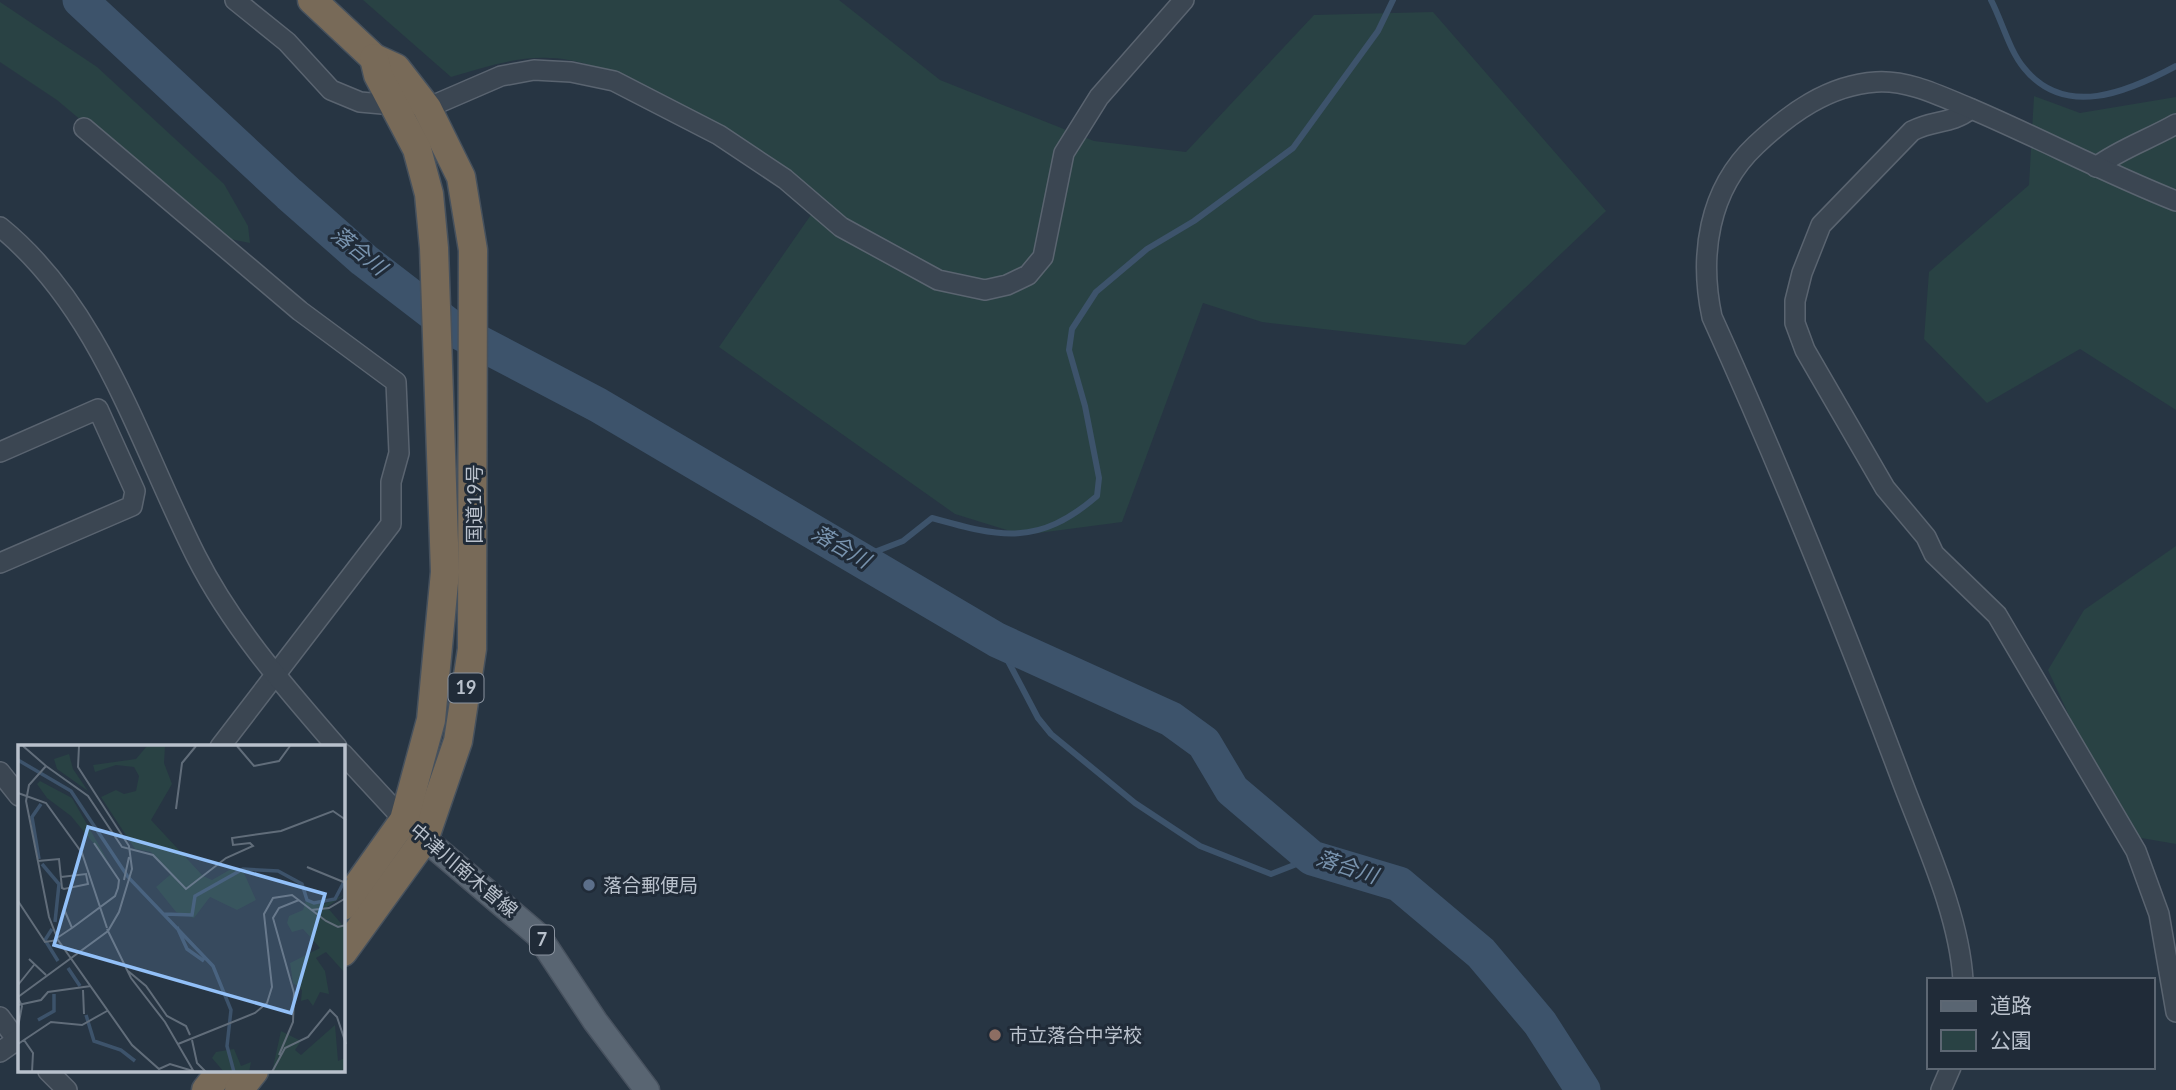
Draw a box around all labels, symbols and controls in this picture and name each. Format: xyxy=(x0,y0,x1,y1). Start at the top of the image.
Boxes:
water label: 落合川 xyxy=(328,220,394,281)
street label: 国道19号 xyxy=(462,464,485,544)
water label: 落合川 xyxy=(808,519,877,573)
road number: 19 xyxy=(448,674,484,702)
inset map xyxy=(18,745,345,1072)
street label: 中津川南木曽線 xyxy=(406,818,523,921)
water label: 落合川 xyxy=(1314,844,1383,888)
place label: 落合郵便局 xyxy=(603,873,698,896)
marker: 落合郵便局 xyxy=(581,877,597,893)
road number: 7 xyxy=(530,925,554,954)
legend xyxy=(1927,978,2155,1069)
text: 道路 xyxy=(1990,992,2032,1017)
place label: 市立落合中学校 xyxy=(1009,1023,1142,1046)
marker: 市立落合中学校 xyxy=(987,1027,1003,1043)
text: 公園 xyxy=(1990,1027,2032,1052)

